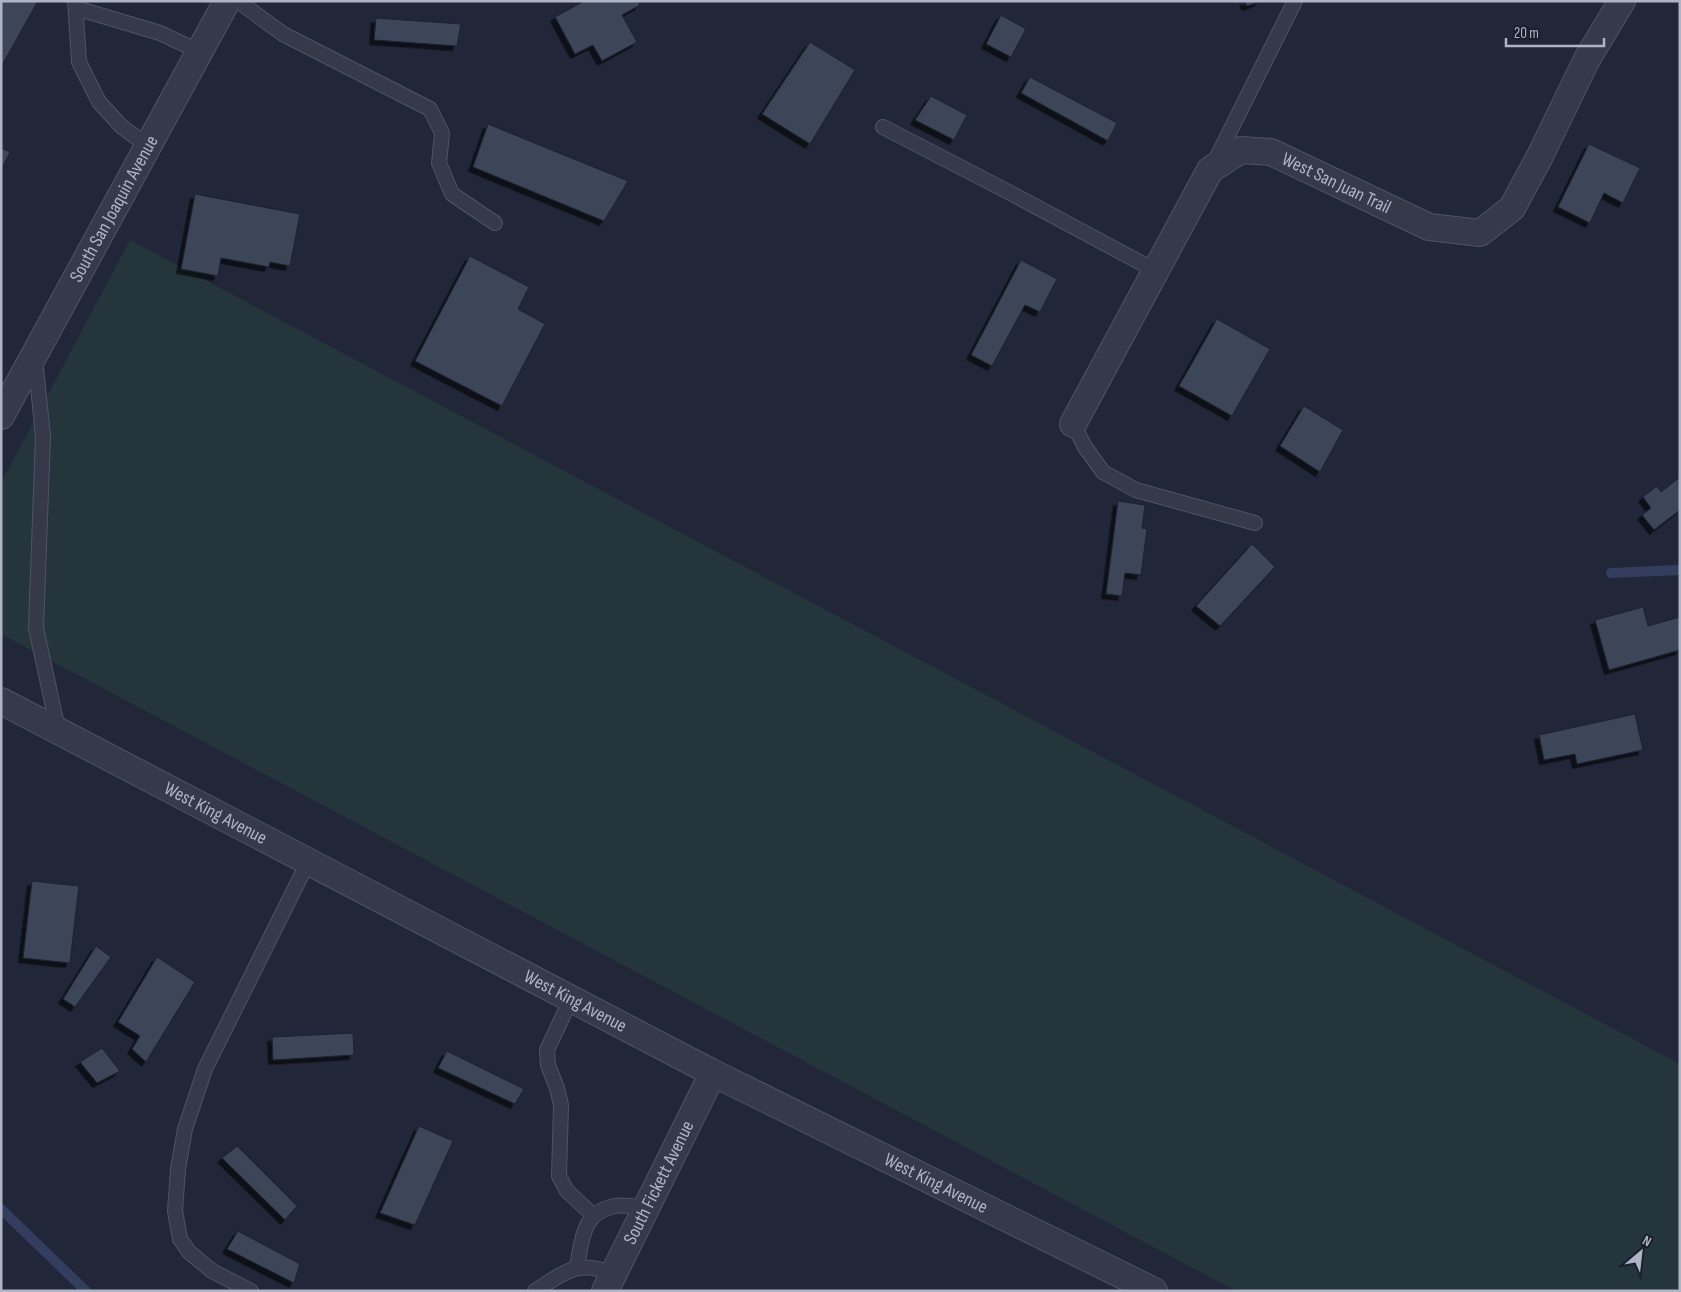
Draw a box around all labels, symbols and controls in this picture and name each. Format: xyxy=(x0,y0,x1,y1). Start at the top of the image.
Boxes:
scale bar xyxy=(1506,15,1604,47)
text: 20 m xyxy=(1514,24,1539,43)
street label: South San Joaquin Avenue xyxy=(65,131,163,286)
street label: West San Juan Trail xyxy=(1278,147,1395,219)
street label: West King Avenue xyxy=(160,777,271,849)
street label: West King Avenue xyxy=(520,965,631,1037)
street label: South Fickett Avenue xyxy=(618,1117,699,1248)
street label: West King Avenue xyxy=(880,1148,992,1219)
north arrow xyxy=(1616,1227,1666,1277)
text: N xyxy=(1640,1232,1654,1250)

